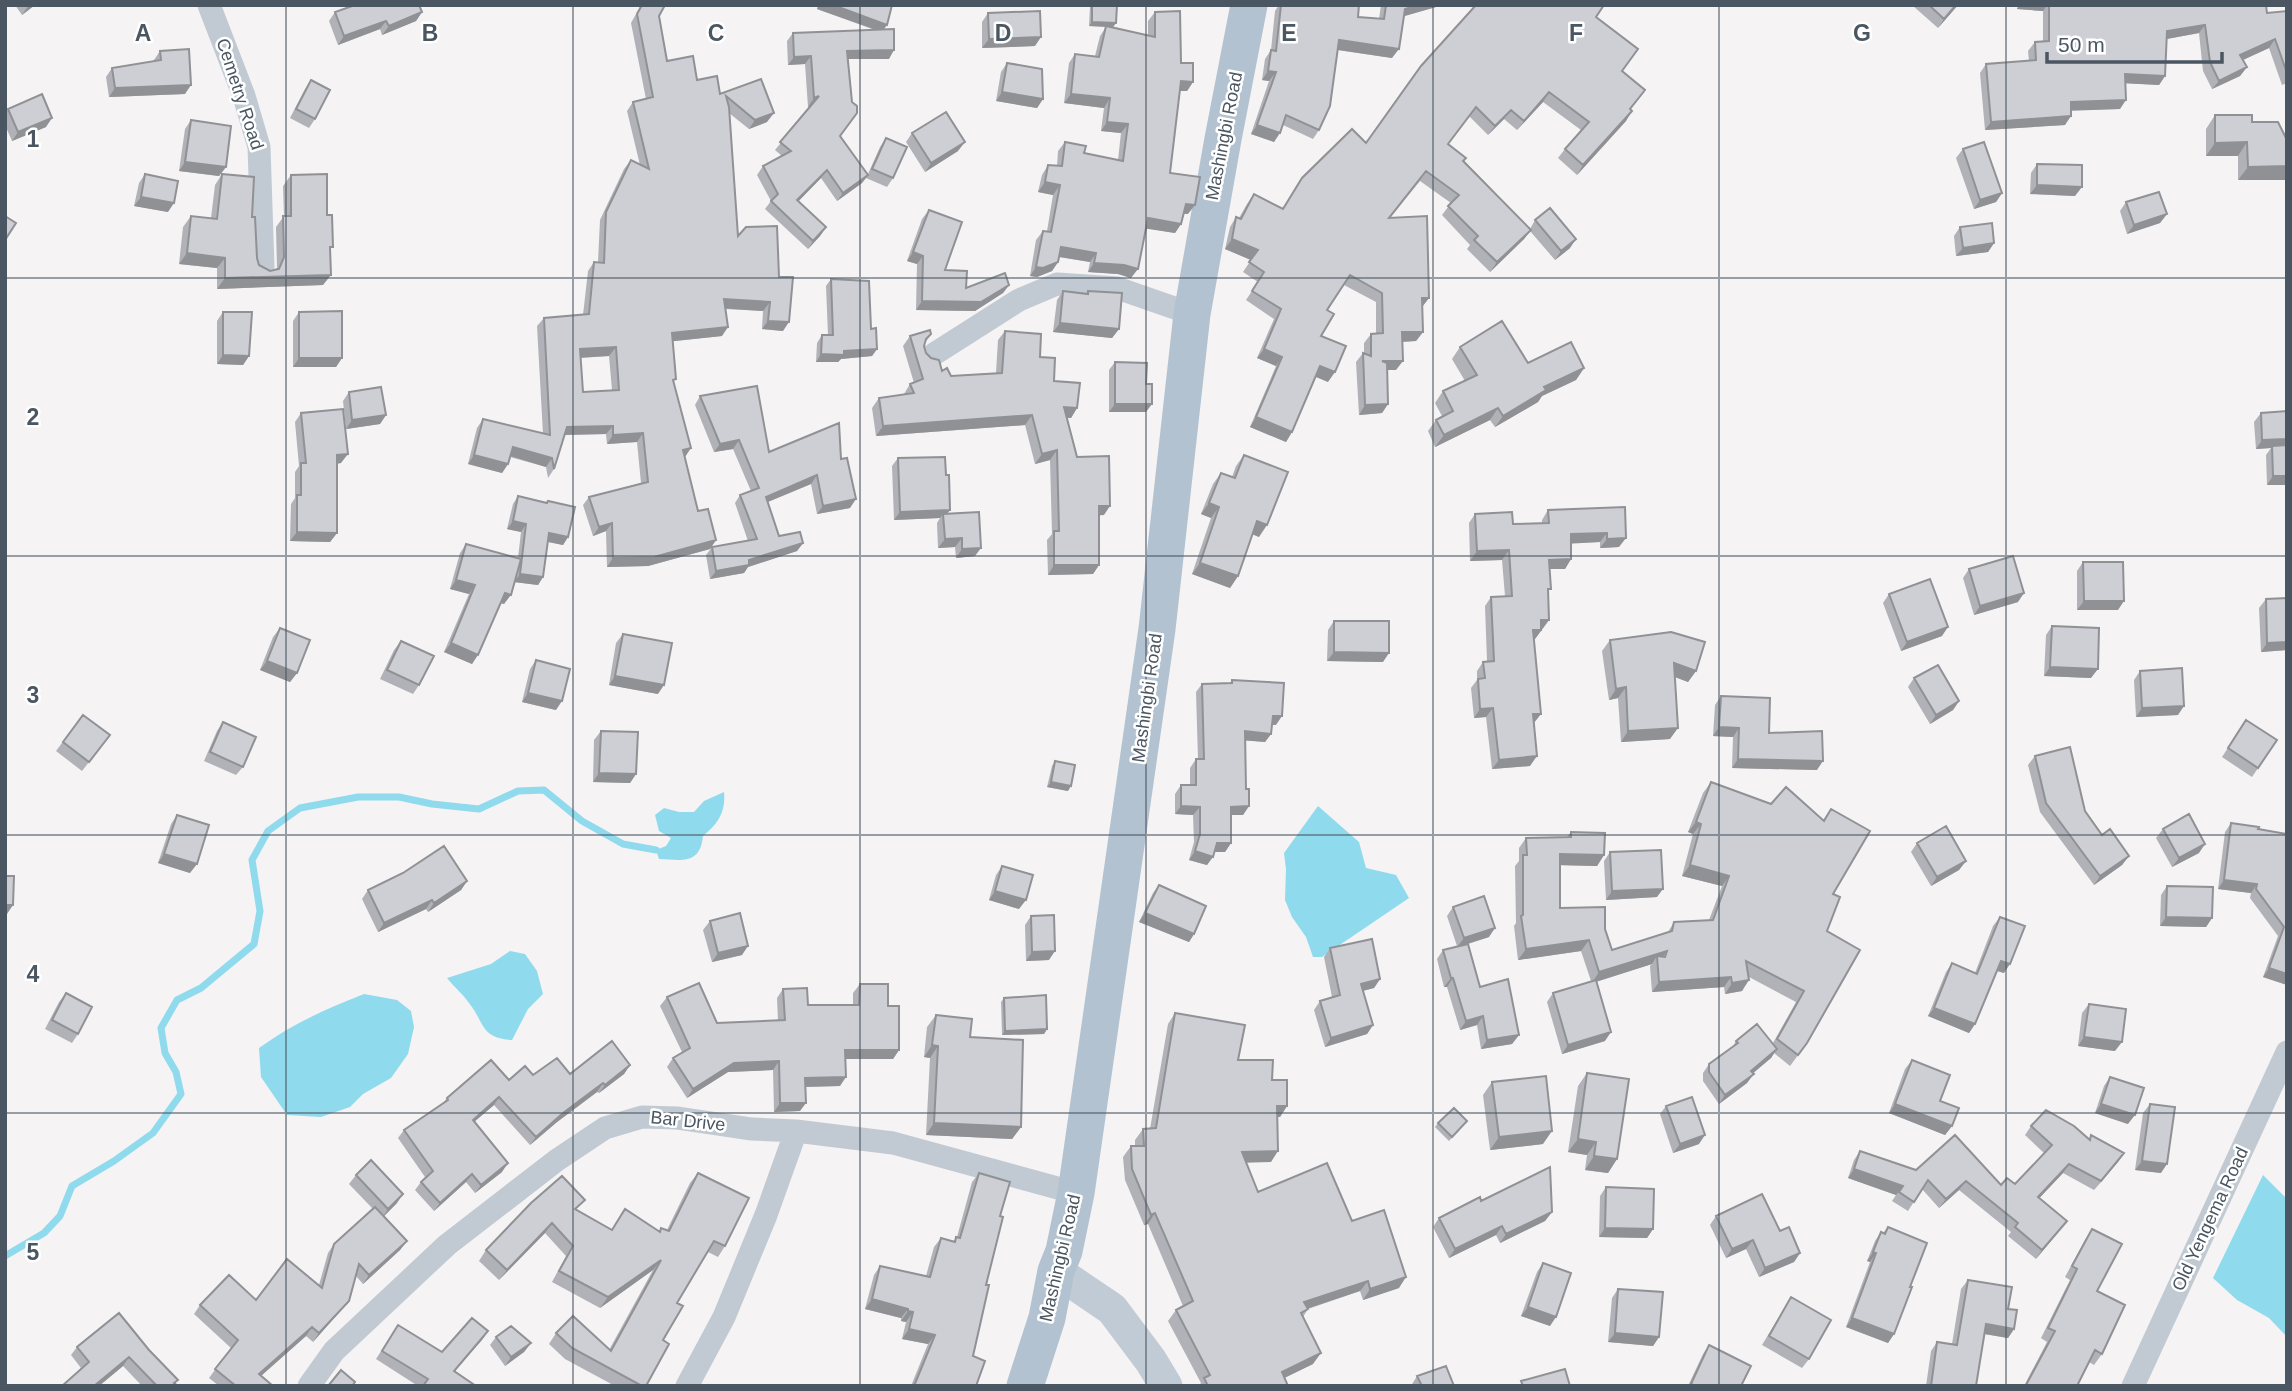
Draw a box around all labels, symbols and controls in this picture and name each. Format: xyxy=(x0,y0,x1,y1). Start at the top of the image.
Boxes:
text: A xyxy=(135,20,151,46)
text: B xyxy=(422,20,438,46)
text: C xyxy=(708,20,724,46)
text: D xyxy=(995,20,1011,46)
text: E xyxy=(1281,20,1297,46)
text: F xyxy=(1569,20,1583,46)
text: G xyxy=(1853,20,1871,46)
scale bar xyxy=(2047,21,2222,65)
text: 50 m xyxy=(2058,33,2105,56)
street label: Cemetry Road xyxy=(213,36,267,152)
street label: Mashingbi Road xyxy=(1202,70,1246,202)
text: 1 xyxy=(27,126,40,152)
text: 2 xyxy=(27,404,39,430)
street label: Mashingbi Road xyxy=(1128,632,1166,764)
text: 3 xyxy=(27,682,39,708)
text: 4 xyxy=(27,961,40,987)
street label: Bar Drive xyxy=(650,1107,726,1135)
street label: Old Yengema Road xyxy=(2168,1144,2252,1294)
street label: Mashingbi Road xyxy=(1036,1192,1084,1324)
text: 5 xyxy=(27,1239,40,1265)

